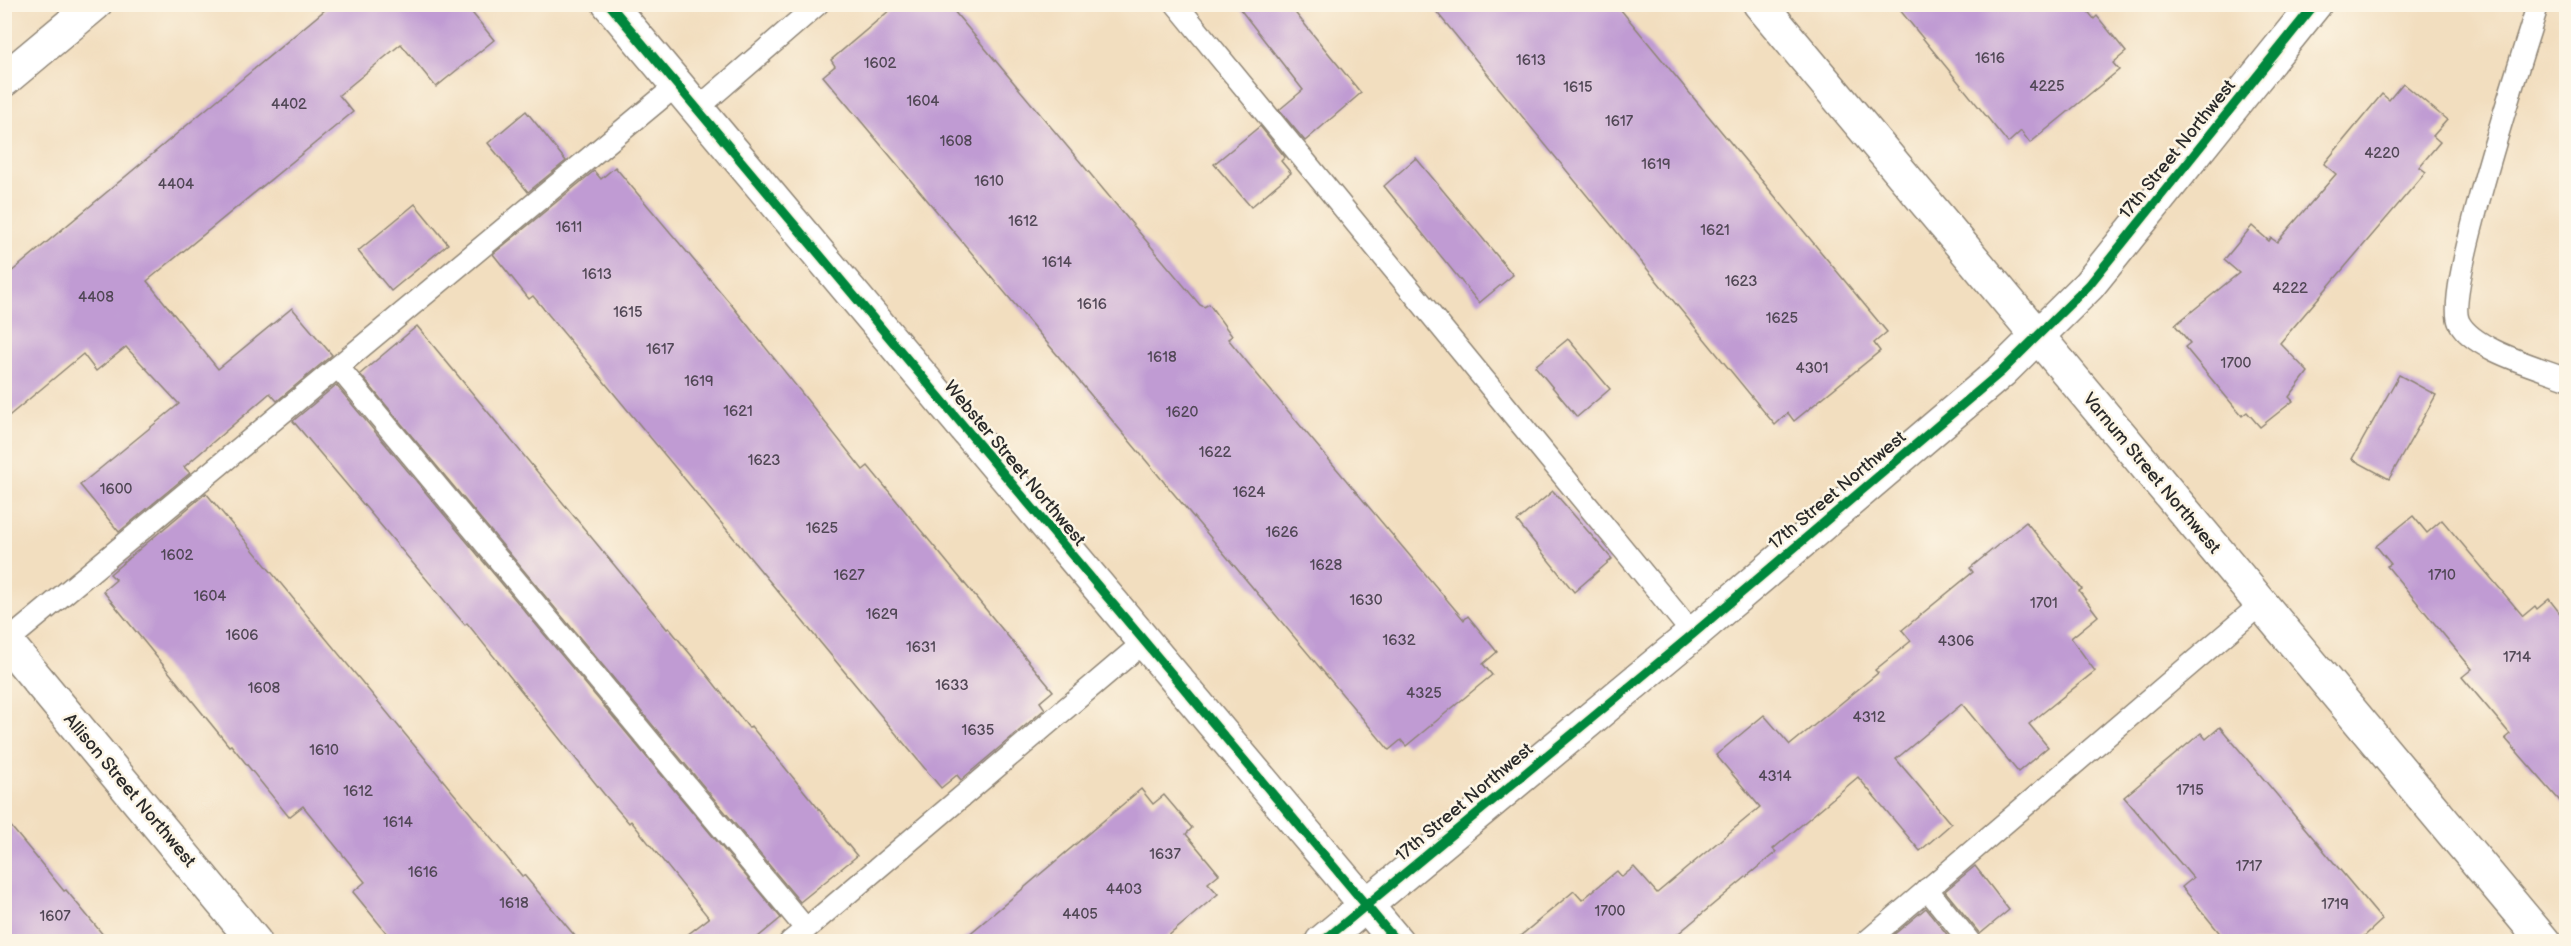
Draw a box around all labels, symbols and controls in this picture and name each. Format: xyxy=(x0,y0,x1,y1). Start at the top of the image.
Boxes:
house number: 1616 xyxy=(1975,49,2005,68)
house number: 1613 xyxy=(1516,51,1546,70)
house number: 1602 xyxy=(864,54,896,73)
street label: 17th Street Northwest xyxy=(2115,75,2240,223)
house number: 4225 xyxy=(2029,77,2065,96)
house number: 1615 xyxy=(1563,78,1593,97)
house number: 1604 xyxy=(907,92,939,111)
house number: 4402 xyxy=(271,95,307,114)
house number: 1617 xyxy=(1605,112,1634,131)
house number: 1608 xyxy=(940,132,973,151)
house number: 4220 xyxy=(2364,144,2400,163)
house number: 1619 xyxy=(1641,155,1671,174)
house number: 1610 xyxy=(974,172,1004,191)
house number: 4404 xyxy=(158,175,194,194)
house number: 1612 xyxy=(1008,212,1038,231)
house number: 1611 xyxy=(556,218,582,237)
house number: 1621 xyxy=(1700,221,1730,240)
house number: 1614 xyxy=(1042,253,1072,272)
house number: 1613 xyxy=(582,265,612,284)
house number: 1623 xyxy=(1725,272,1757,291)
house number: 4222 xyxy=(2272,279,2308,298)
house number: 4408 xyxy=(78,288,114,307)
house number: 1616 xyxy=(1077,295,1107,314)
house number: 1615 xyxy=(613,303,643,322)
house number: 1625 xyxy=(1766,309,1798,328)
house number: 1617 xyxy=(646,340,675,359)
house number: 1618 xyxy=(1147,348,1177,367)
house number: 1700 xyxy=(2221,354,2252,373)
house number: 4301 xyxy=(1795,359,1829,378)
house number: 1619 xyxy=(684,372,714,391)
street label: Webster Street Northwest xyxy=(939,377,1090,550)
street label: Varnum Street Northwest xyxy=(2078,389,2225,558)
house number: 1621 xyxy=(723,402,753,421)
house number: 1620 xyxy=(1166,403,1198,422)
street label: 17th Street Northwest xyxy=(1764,426,1911,554)
house number: 1622 xyxy=(1199,443,1231,462)
house number: 1623 xyxy=(748,451,780,470)
house number: 1600 xyxy=(100,480,132,499)
house number: 1624 xyxy=(1233,483,1265,502)
house number: 1625 xyxy=(806,519,838,538)
house number: 1626 xyxy=(1266,523,1299,542)
house number: 1602 xyxy=(161,546,193,565)
house number: 1628 xyxy=(1310,556,1343,575)
house number: 1627 xyxy=(833,566,865,585)
house number: 1710 xyxy=(2428,566,2456,585)
house number: 1604 xyxy=(194,587,226,606)
house number: 1630 xyxy=(1349,591,1383,610)
house number: 1701 xyxy=(2030,594,2058,613)
house number: 1629 xyxy=(866,605,898,624)
house number: 1606 xyxy=(226,626,258,645)
house number: 1632 xyxy=(1382,631,1416,650)
house number: 4306 xyxy=(1938,632,1974,651)
house number: 1631 xyxy=(906,638,936,657)
house number: 1714 xyxy=(2503,648,2531,667)
house number: 1633 xyxy=(935,676,969,695)
house number: 1608 xyxy=(248,679,281,698)
house number: 4325 xyxy=(1406,684,1442,703)
house number: 4312 xyxy=(1852,708,1886,727)
street label: Allison Street Northwest xyxy=(59,709,200,872)
house number: 1635 xyxy=(962,721,994,740)
street label: 17th Street Northwest xyxy=(1391,738,1538,866)
house number: 1610 xyxy=(309,741,339,760)
house number: 4314 xyxy=(1758,767,1792,786)
house number: 1715 xyxy=(2176,781,2204,800)
house number: 1612 xyxy=(343,782,373,801)
house number: 1614 xyxy=(383,813,413,832)
house number: 1637 xyxy=(1149,845,1181,864)
house number: 1717 xyxy=(2236,857,2263,876)
house number: 1616 xyxy=(408,863,438,882)
house number: 4403 xyxy=(1106,880,1142,899)
house number: 1618 xyxy=(499,894,529,913)
house number: 1719 xyxy=(2321,895,2349,914)
house number: 1700 xyxy=(1595,902,1626,921)
house number: 4405 xyxy=(1062,905,1098,924)
house number: 1607 xyxy=(39,907,71,926)

